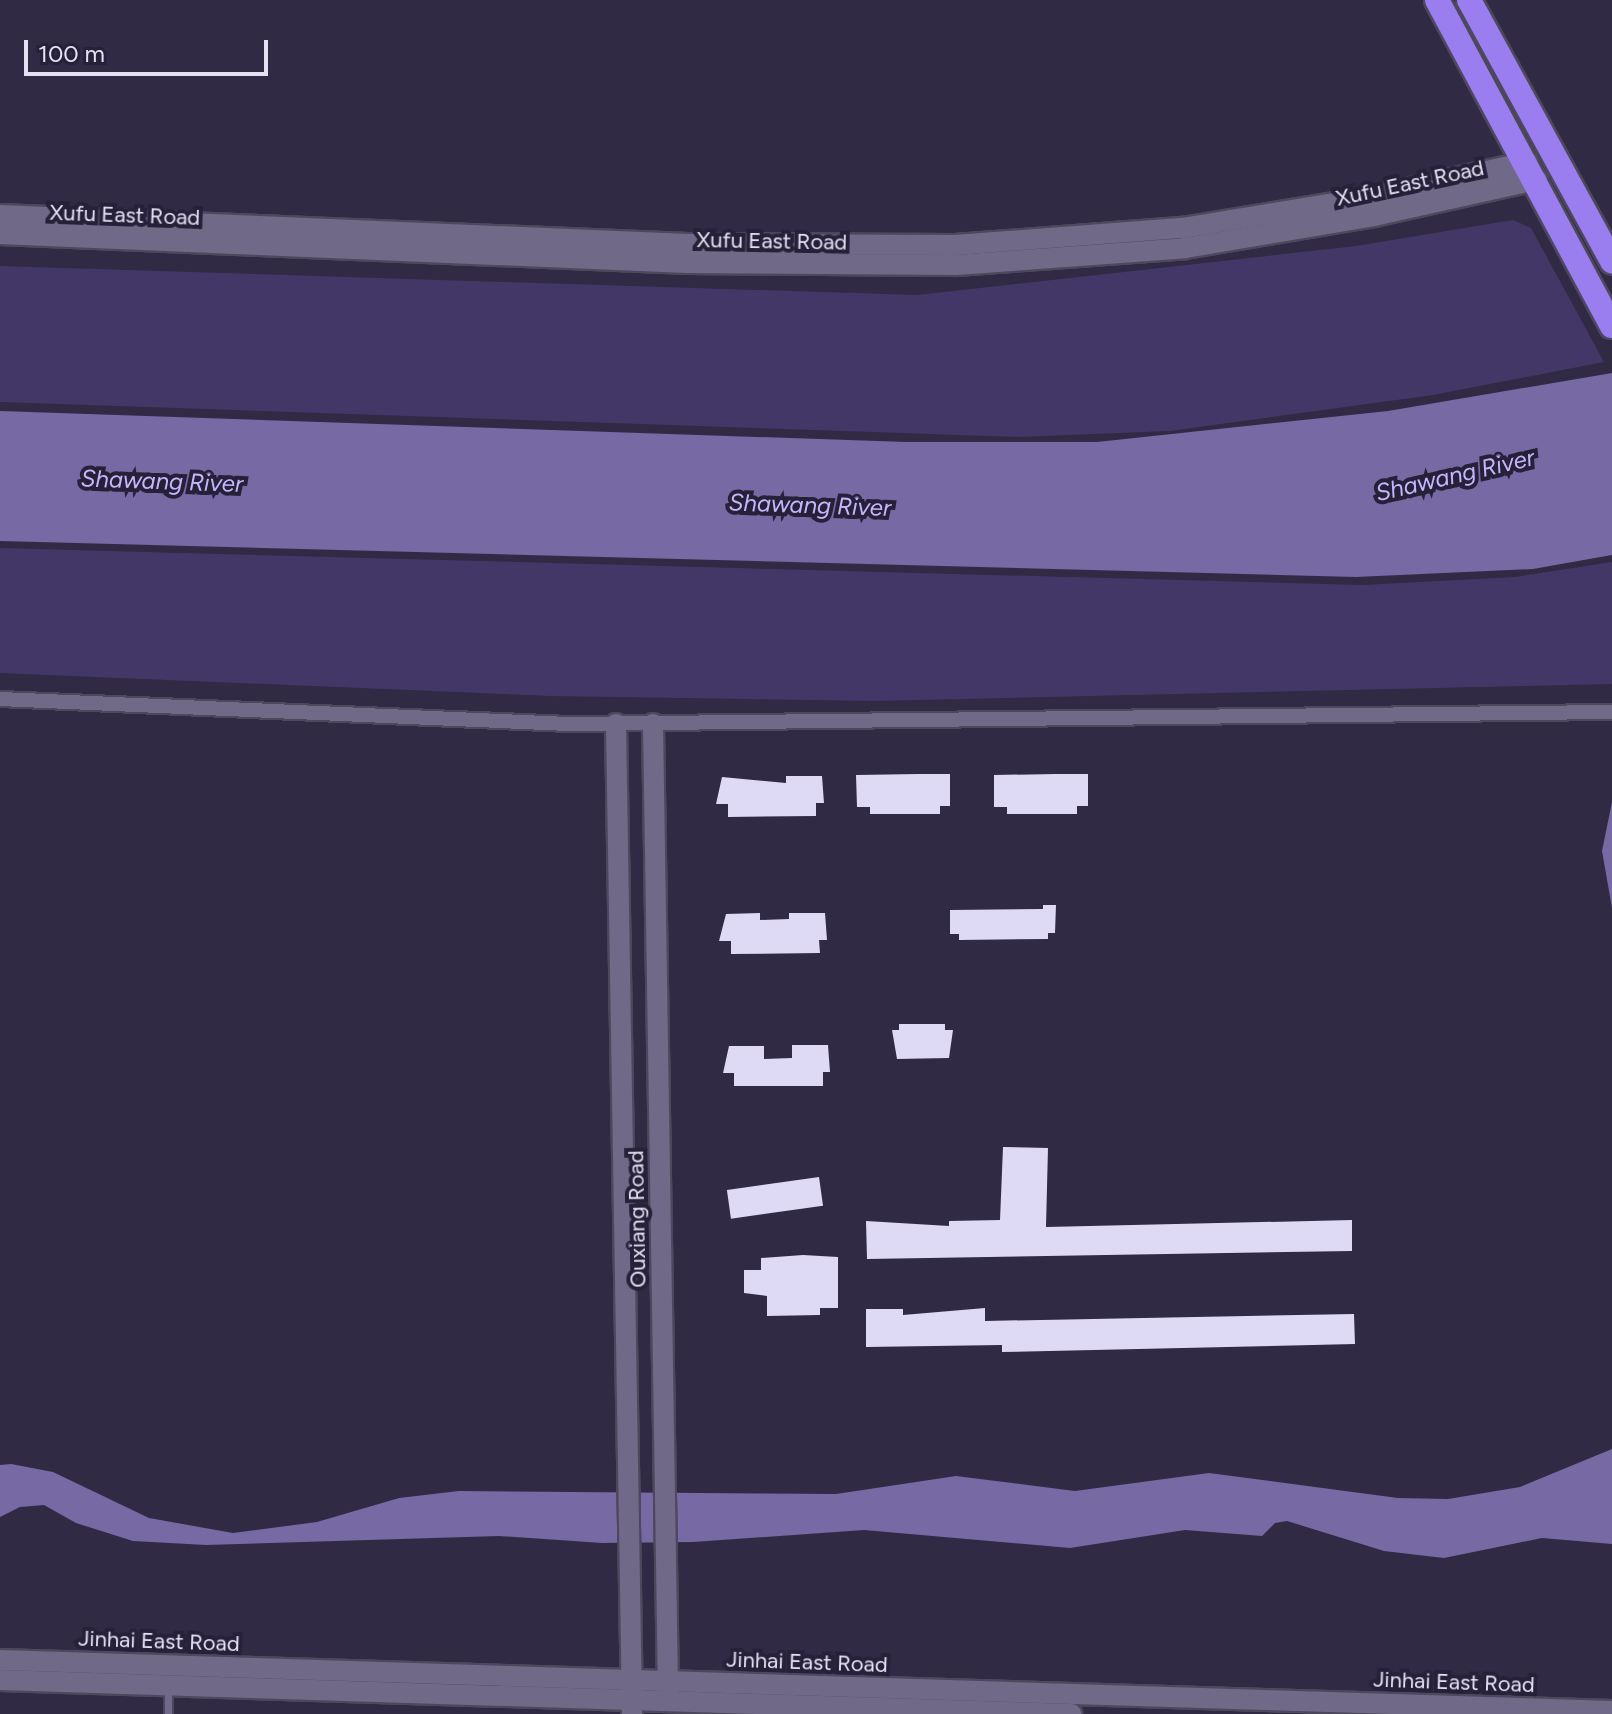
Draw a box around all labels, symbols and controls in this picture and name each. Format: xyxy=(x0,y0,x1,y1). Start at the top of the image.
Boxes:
scale bar xyxy=(28,24,272,74)
text: 100 m xyxy=(38,39,105,68)
street label: Xufu East Road xyxy=(1334,154,1486,212)
street label: Xufu East Road xyxy=(49,199,201,231)
street label: Xufu East Road xyxy=(697,226,847,256)
water label: Shawang River xyxy=(1373,443,1537,507)
water label: Shawang River xyxy=(80,464,244,498)
water label: Shawang River xyxy=(728,488,892,522)
street label: Ouxiang Road xyxy=(623,1150,651,1288)
street label: Jinhai East Road xyxy=(78,1625,240,1657)
street label: Jinhai East Road xyxy=(726,1646,888,1678)
street label: Jinhai East Road xyxy=(1373,1666,1535,1698)

